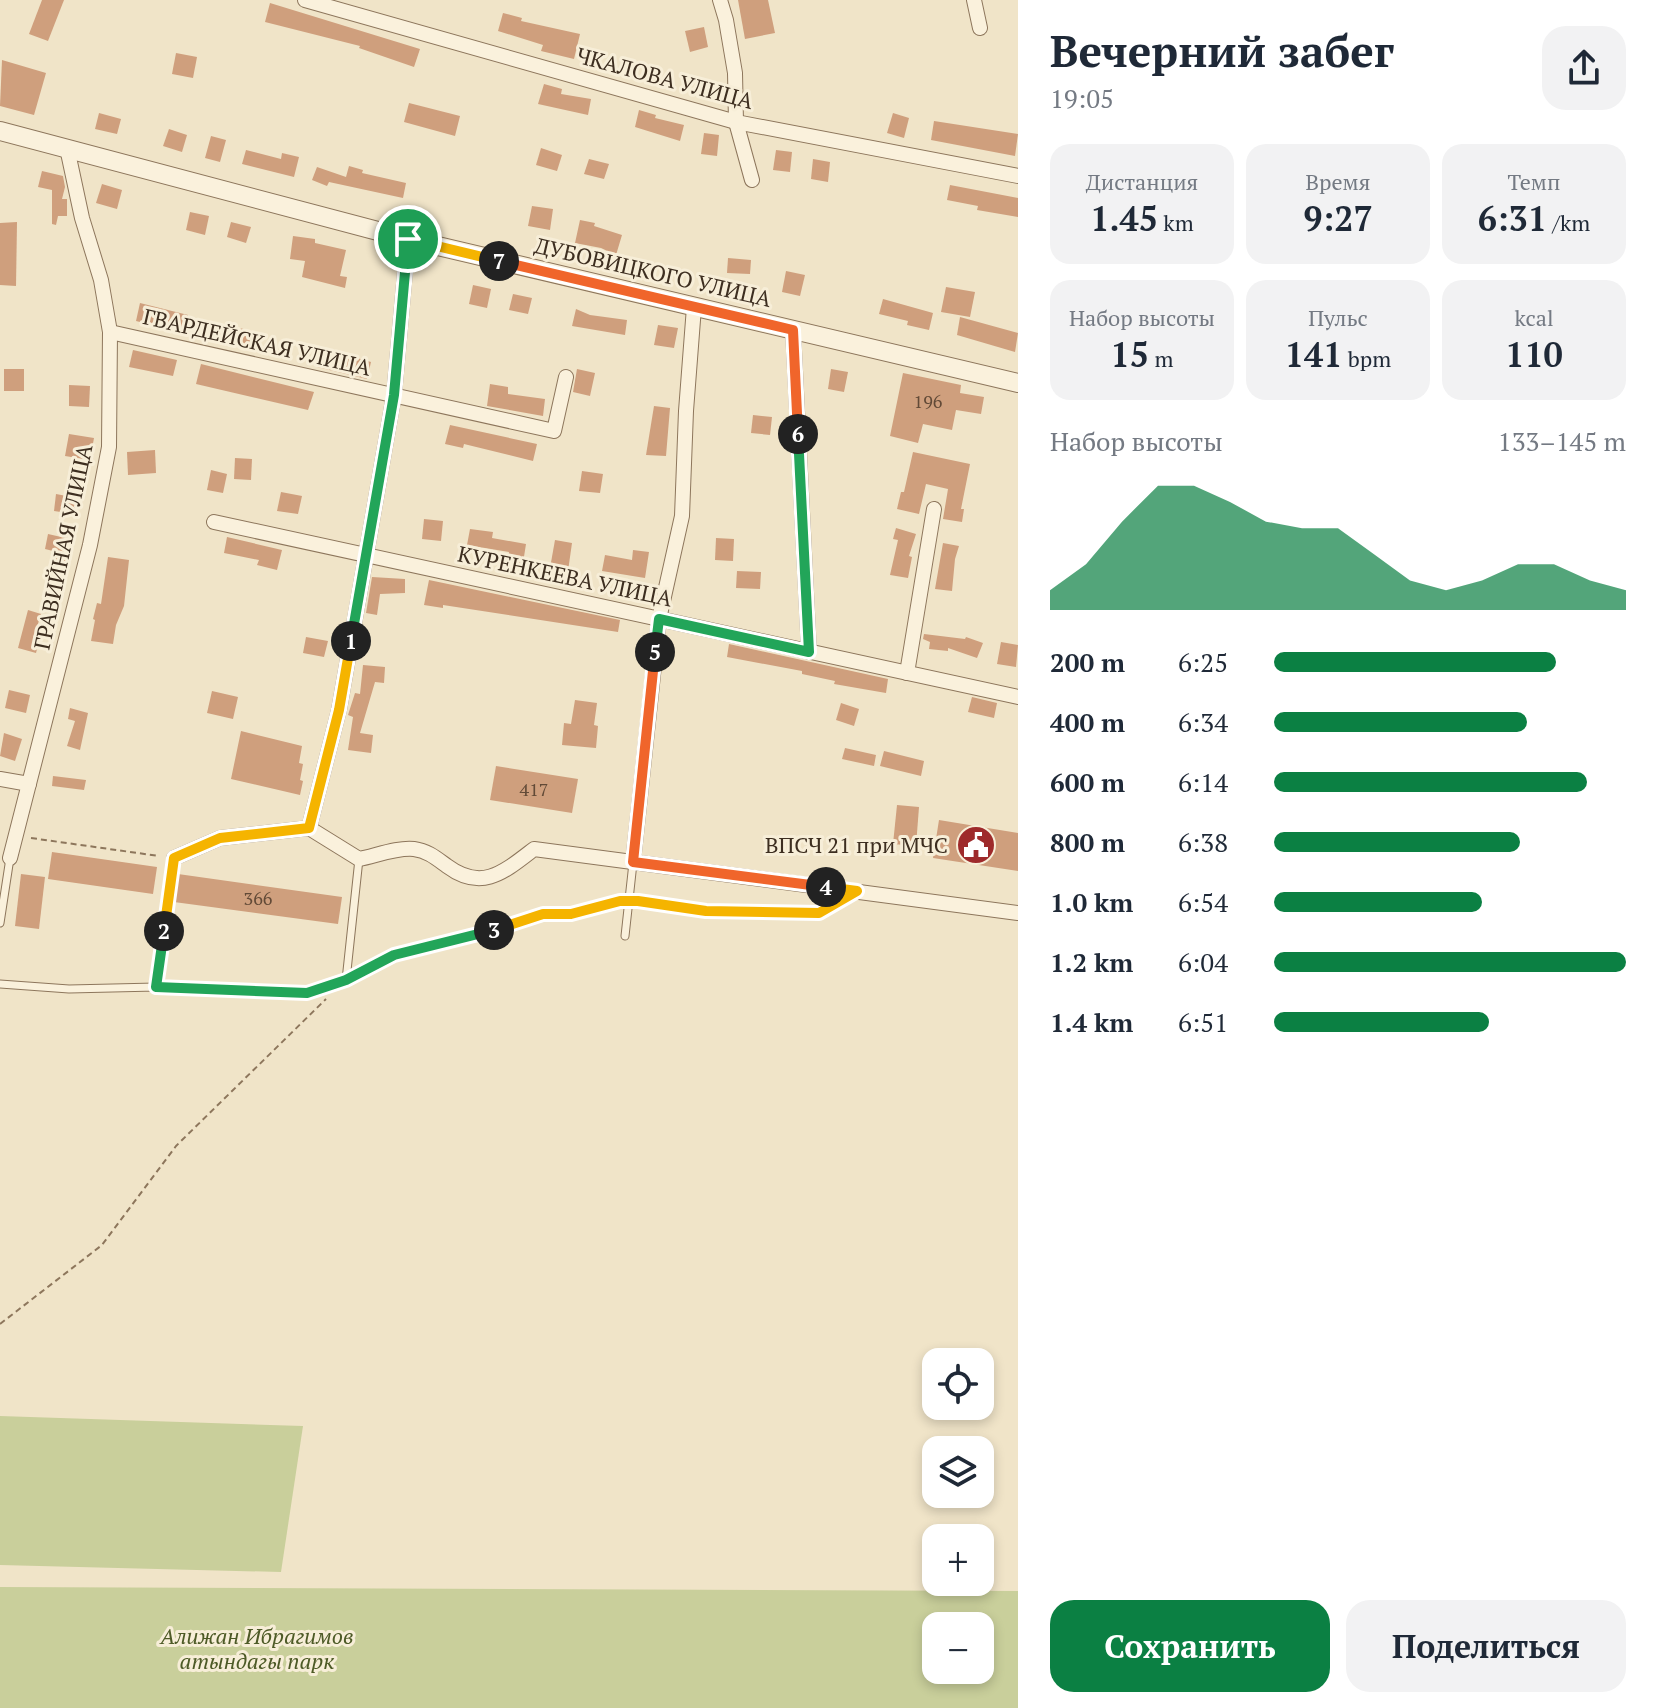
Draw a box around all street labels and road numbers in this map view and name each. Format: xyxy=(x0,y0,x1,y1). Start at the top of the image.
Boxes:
street label: ЧКАЛОВА УЛИЦА xyxy=(574,40,758,115)
street label: ДУБОВИЦКОГО УЛИЦА xyxy=(532,230,775,313)
street label: ГВАРДЕЙСКАЯ УЛИЦА xyxy=(140,301,375,382)
street label: ГРАВИЙНАЯ УЛИЦА xyxy=(27,441,99,652)
street label: КУРЕНКЕЕВА УЛИЦА xyxy=(455,539,676,613)

